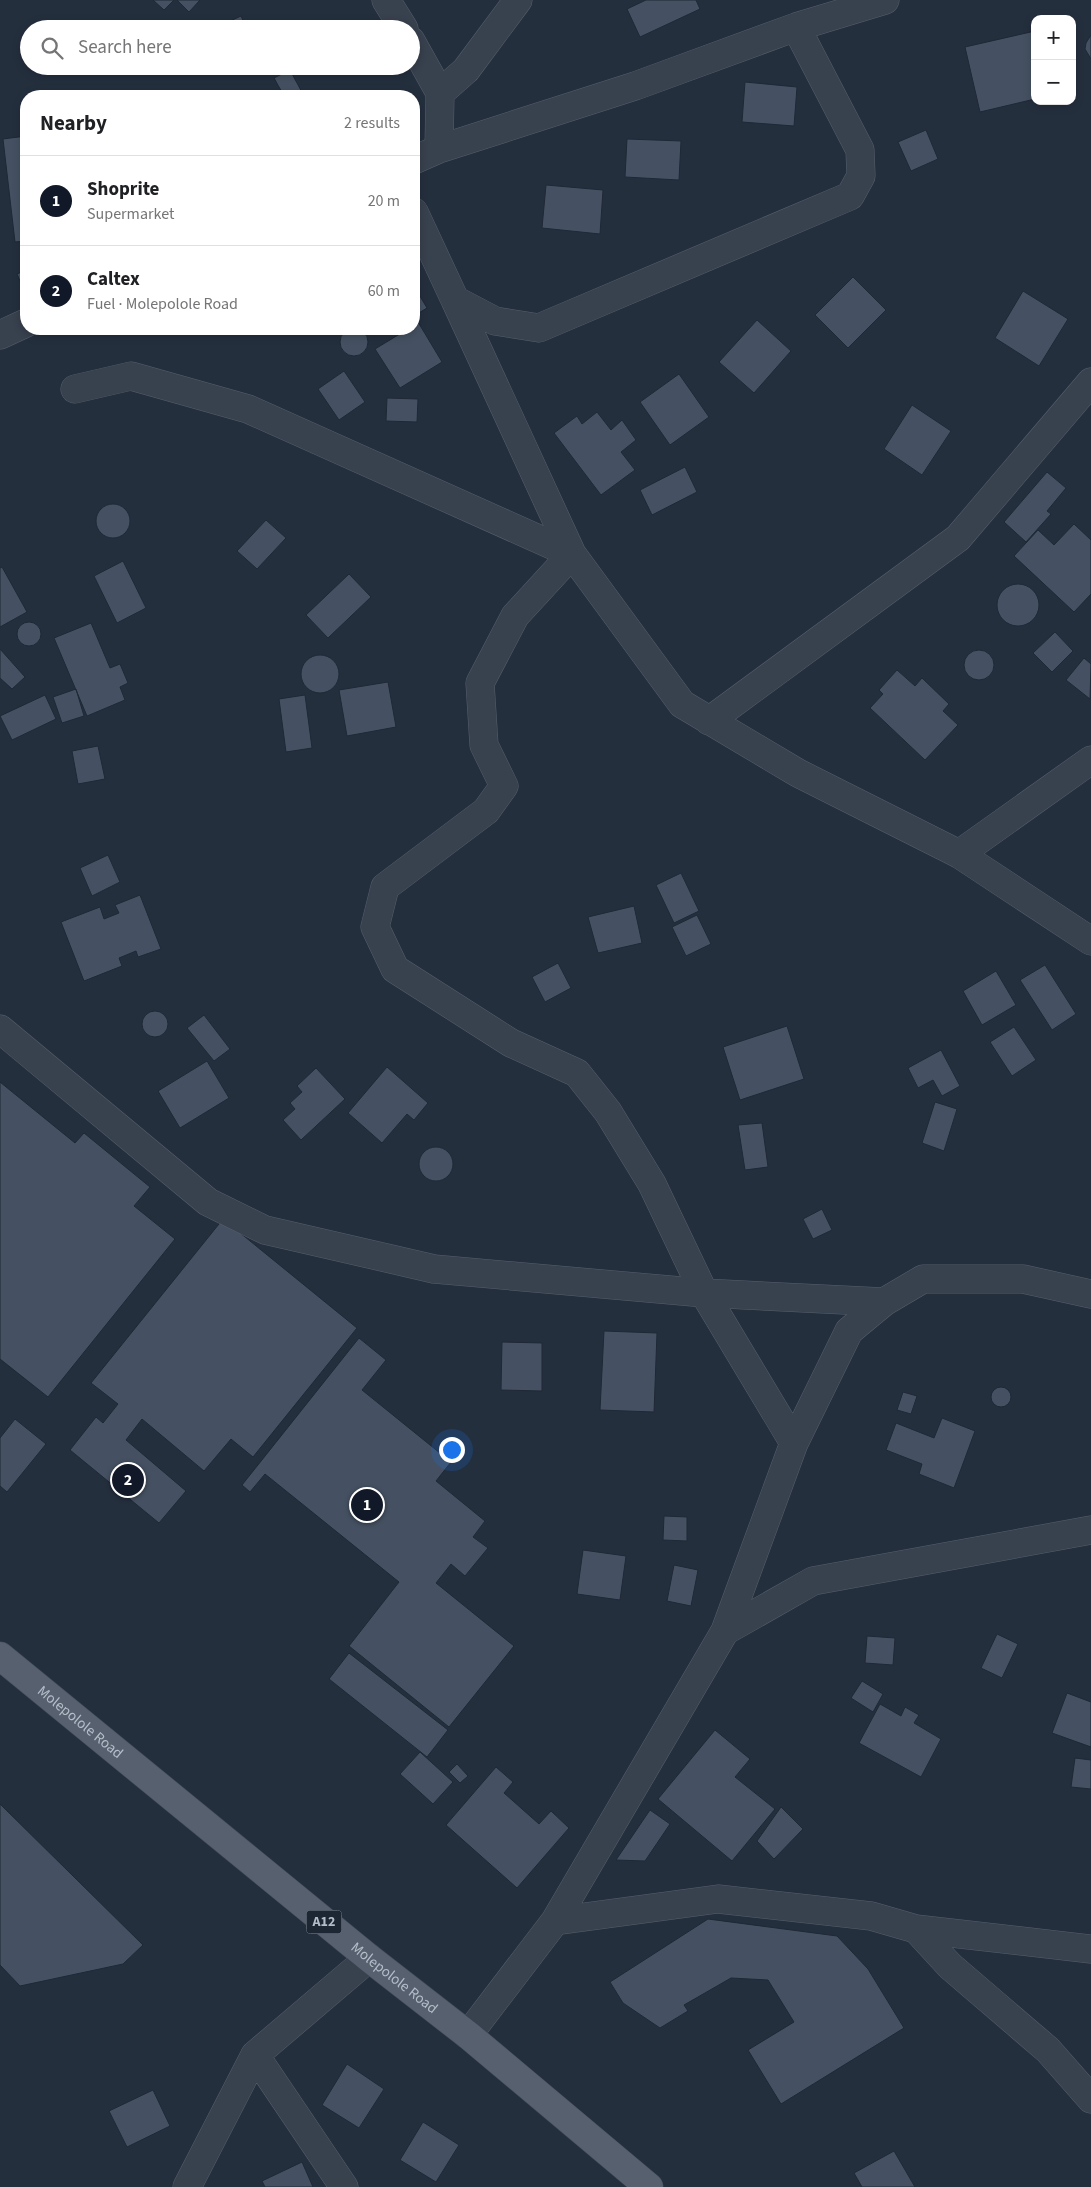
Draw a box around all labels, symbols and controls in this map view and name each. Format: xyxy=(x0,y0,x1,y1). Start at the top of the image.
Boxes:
map controls xyxy=(1031,15,1076,105)
button: + xyxy=(1031,15,1076,60)
search box xyxy=(20,20,420,75)
icon: search xyxy=(38,34,66,62)
text: Search here xyxy=(78,34,172,61)
button: − xyxy=(1031,60,1076,105)
text: Nearby xyxy=(40,108,107,138)
text: 2 results xyxy=(344,112,400,134)
text: Shoprite xyxy=(87,176,159,203)
text: 1 xyxy=(52,190,60,212)
text: 20 m xyxy=(368,190,400,212)
text: Supermarket xyxy=(87,203,174,225)
text: Caltex xyxy=(87,266,140,293)
text: 2 xyxy=(52,280,60,302)
text: 60 m xyxy=(368,280,400,302)
text: Fuel · Molepolole Road xyxy=(87,293,238,315)
your location xyxy=(439,1437,465,1463)
pin: 2 xyxy=(112,1461,144,1499)
pin: 1 xyxy=(351,1486,383,1524)
street label: Molepolole Road xyxy=(33,1680,128,1763)
road number: A12 xyxy=(306,1910,342,1934)
street label: Molepolole Road xyxy=(347,1937,442,2018)

